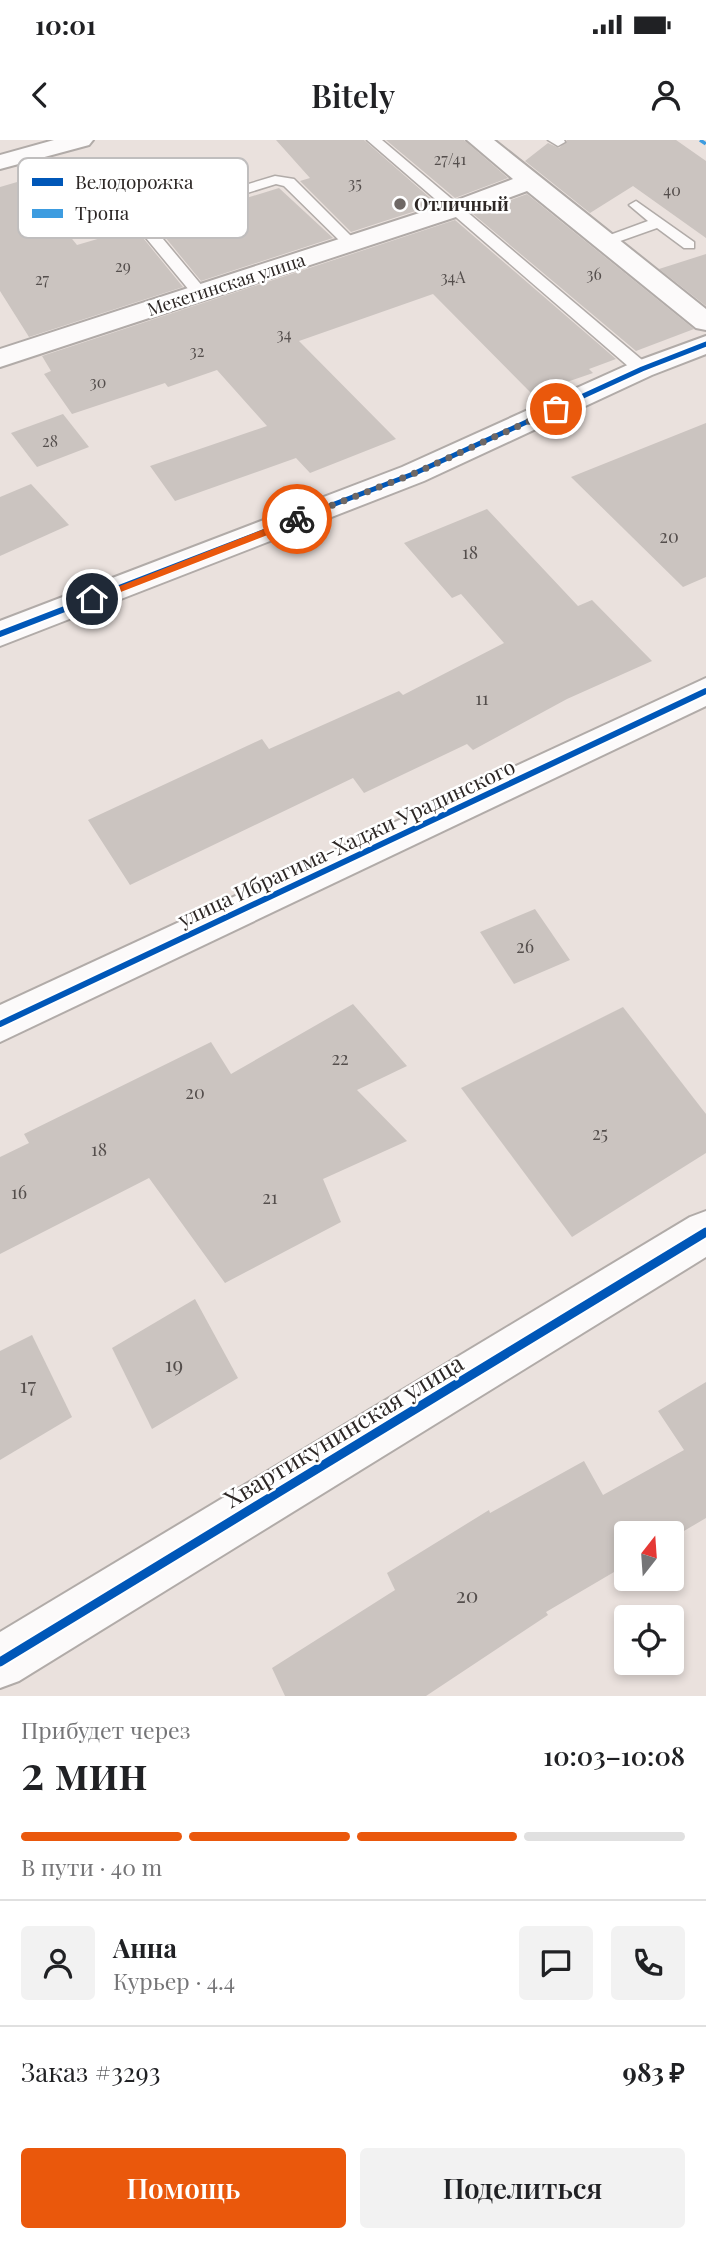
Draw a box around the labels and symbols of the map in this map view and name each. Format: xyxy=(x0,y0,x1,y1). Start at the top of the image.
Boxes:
house number: 27/41 xyxy=(434,148,466,169)
legend xyxy=(18,158,248,238)
text: Велодорожка xyxy=(75,168,194,194)
house number: 35 xyxy=(348,172,362,193)
house number: 40 xyxy=(663,179,681,200)
place label: Отличный xyxy=(414,192,509,216)
marker: Отличный xyxy=(392,196,408,212)
text: Тропа xyxy=(75,199,130,225)
street label: Мекегинская улица xyxy=(144,247,308,321)
house number: 29 xyxy=(115,255,131,276)
house number: 36 xyxy=(586,263,602,284)
house number: 34А xyxy=(440,266,467,287)
house number: 27 xyxy=(35,268,50,289)
house number: 34 xyxy=(276,323,292,344)
house number: 32 xyxy=(190,340,204,361)
house number: 30 xyxy=(90,371,106,392)
pin xyxy=(526,379,586,439)
house number: 28 xyxy=(42,430,58,451)
courier xyxy=(262,484,332,554)
house number: 20 xyxy=(659,524,679,548)
house number: 18 xyxy=(462,540,478,564)
pin xyxy=(62,569,122,629)
house number: 11 xyxy=(475,686,489,710)
street label: улица Ибрагима-Хаджи Урадинского xyxy=(172,751,519,933)
house number: 26 xyxy=(516,934,534,958)
house number: 22 xyxy=(331,1046,349,1070)
house number: 20 xyxy=(185,1080,205,1104)
house number: 25 xyxy=(592,1121,608,1145)
house number: 18 xyxy=(91,1137,107,1161)
house number: 16 xyxy=(11,1180,27,1204)
house number: 21 xyxy=(262,1185,278,1209)
street label: Хвартикунинская улица xyxy=(217,1346,469,1514)
house number: 19 xyxy=(165,1349,183,1377)
house number: 17 xyxy=(20,1370,37,1398)
north arrow xyxy=(614,1521,684,1591)
house number: 20 xyxy=(456,1580,478,1608)

